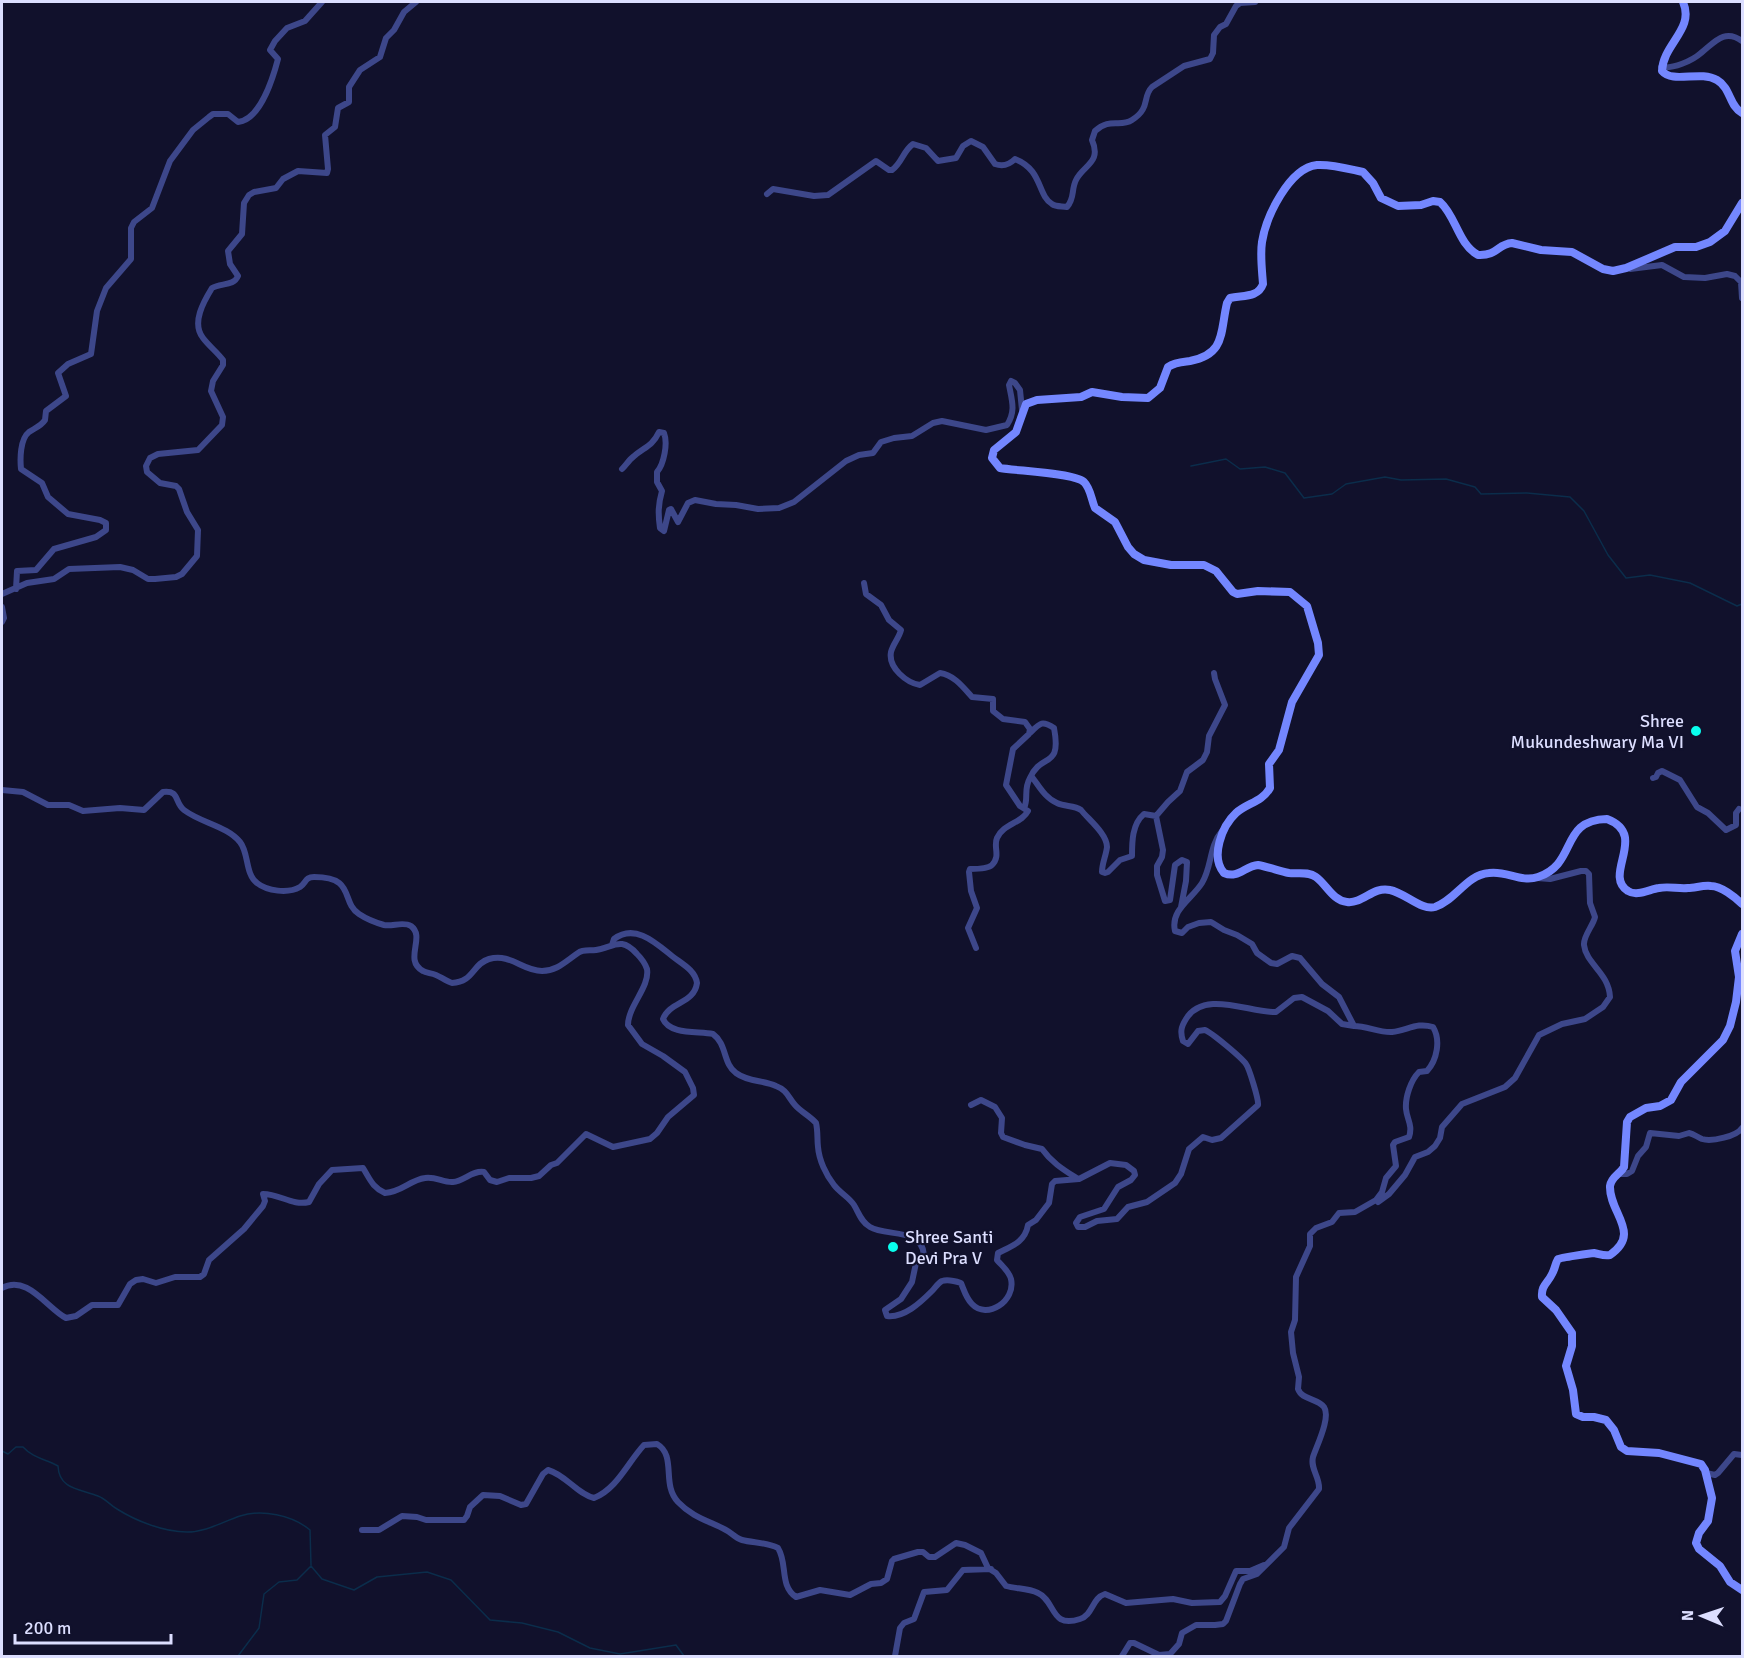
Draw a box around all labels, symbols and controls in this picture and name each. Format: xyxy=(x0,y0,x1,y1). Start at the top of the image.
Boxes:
place label: Shree Mukundeshwary Ma VI xyxy=(1511,710,1684,753)
marker: Shree Mukundeshwary Ma VI xyxy=(1689,724,1703,738)
place label: Shree Santi Devi Pra V xyxy=(905,1226,993,1269)
marker: Shree Santi Devi Pra V xyxy=(886,1240,900,1254)
north arrow xyxy=(1672,1586,1732,1646)
scale bar xyxy=(15,1607,171,1645)
text: N xyxy=(1678,1610,1698,1621)
text: 200 m xyxy=(24,1617,71,1639)

